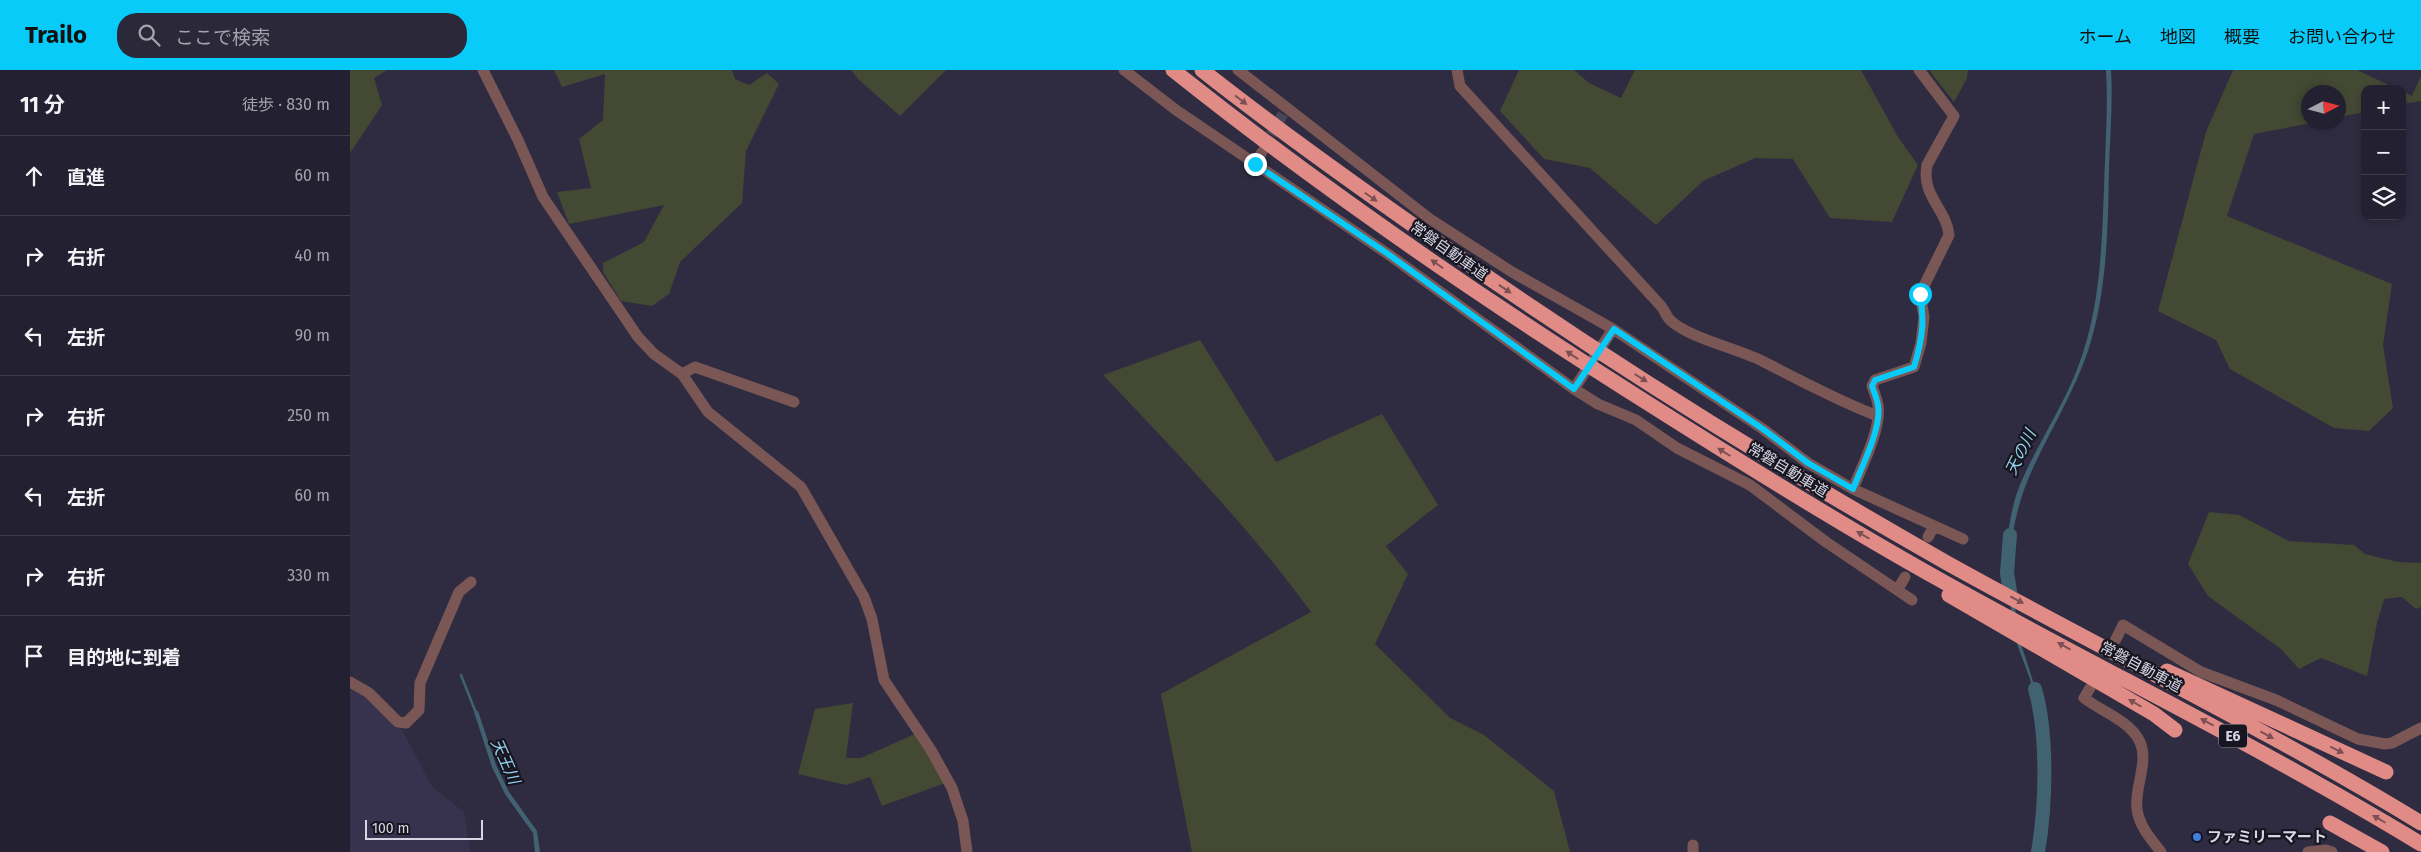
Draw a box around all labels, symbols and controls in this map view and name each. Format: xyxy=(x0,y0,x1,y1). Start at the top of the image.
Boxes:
search box xyxy=(117,13,467,58)
text: Trailo xyxy=(25,21,87,49)
icon: search xyxy=(135,21,163,49)
text: ここで検索 xyxy=(175,26,270,49)
text: ホーム xyxy=(2079,26,2132,48)
text: 地図 xyxy=(2160,26,2196,48)
text: 概要 xyxy=(2224,26,2260,48)
text: お問い合わせ xyxy=(2288,26,2396,48)
north arrow xyxy=(2301,85,2346,130)
map controls xyxy=(2361,85,2406,220)
button: + xyxy=(2361,85,2406,130)
text: 11 分 xyxy=(20,92,65,118)
one-way arrow xyxy=(1234,94,1247,105)
text: 徒歩 · 830 m xyxy=(242,95,330,114)
button: − xyxy=(2361,130,2406,175)
route end xyxy=(1244,153,1267,176)
icon: ahead xyxy=(20,162,48,190)
text: 直進 xyxy=(67,166,105,189)
text: 60 m xyxy=(295,166,330,185)
button: layers xyxy=(2361,175,2406,220)
one-way arrow xyxy=(1365,192,1378,202)
street label: 常磐自動車道 xyxy=(1407,218,1491,284)
icon: right xyxy=(20,242,48,270)
text: 右折 xyxy=(67,246,105,269)
text: 40 m xyxy=(295,246,330,265)
one-way arrow xyxy=(1431,259,1444,269)
route start xyxy=(1909,283,1932,306)
one-way arrow xyxy=(1498,284,1512,294)
icon: left xyxy=(20,322,48,350)
text: 左折 xyxy=(67,326,105,349)
text: 90 m xyxy=(295,326,330,345)
one-way arrow xyxy=(1565,351,1579,360)
one-way arrow xyxy=(1634,374,1648,383)
icon: right xyxy=(20,402,48,430)
text: 右折 xyxy=(67,406,105,429)
text: 250 m xyxy=(287,406,330,425)
water label: 天の川 xyxy=(2001,425,2040,478)
street label: 常磐自動車道 xyxy=(1745,439,1831,501)
one-way arrow xyxy=(1717,447,1730,456)
icon: left xyxy=(20,482,48,510)
text: 左折 xyxy=(67,486,105,509)
text: 60 m xyxy=(295,486,330,505)
one-way arrow xyxy=(1857,531,1870,540)
icon: right xyxy=(20,562,48,590)
text: 右折 xyxy=(67,566,105,589)
text: 330 m xyxy=(287,566,330,585)
one-way arrow xyxy=(2009,596,2024,604)
street label: 常磐自動車道 xyxy=(2097,638,2185,696)
one-way arrow xyxy=(2057,641,2070,650)
icon: arrive xyxy=(20,642,48,670)
text: 目的地に到着 xyxy=(67,646,181,669)
one-way arrow xyxy=(2128,699,2141,708)
one-way arrow xyxy=(2200,718,2214,727)
road number: E6 xyxy=(2219,724,2247,748)
one-way arrow xyxy=(2261,730,2274,739)
water label: 天王川 xyxy=(487,735,525,789)
one-way arrow xyxy=(2330,746,2344,754)
one-way arrow xyxy=(2373,814,2386,823)
scale bar xyxy=(365,817,482,840)
text: 100 m xyxy=(372,820,409,837)
place label: ファミリーマート xyxy=(2207,828,2327,846)
marker: ファミリーマート xyxy=(2191,831,2203,843)

